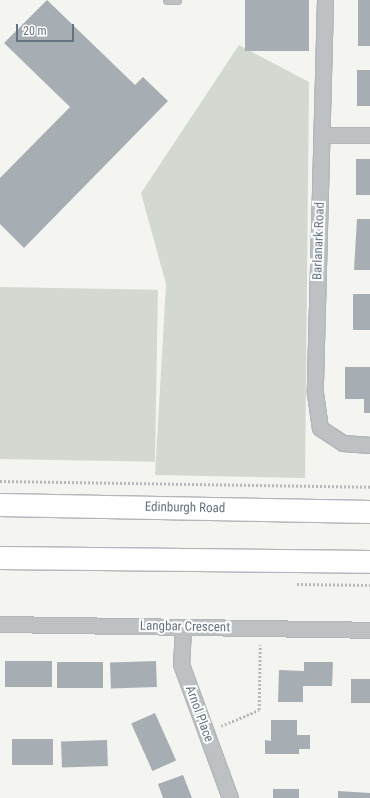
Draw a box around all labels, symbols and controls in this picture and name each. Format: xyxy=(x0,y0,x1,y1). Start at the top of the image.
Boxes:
scale bar xyxy=(18,16,76,42)
text: 20 m xyxy=(23,24,47,38)
street label: Barlanark Road xyxy=(310,202,328,280)
street label: Edinburgh Road xyxy=(145,499,225,517)
street label: Langbar Crescent xyxy=(140,618,230,636)
street label: Arnol Place xyxy=(182,684,216,744)

